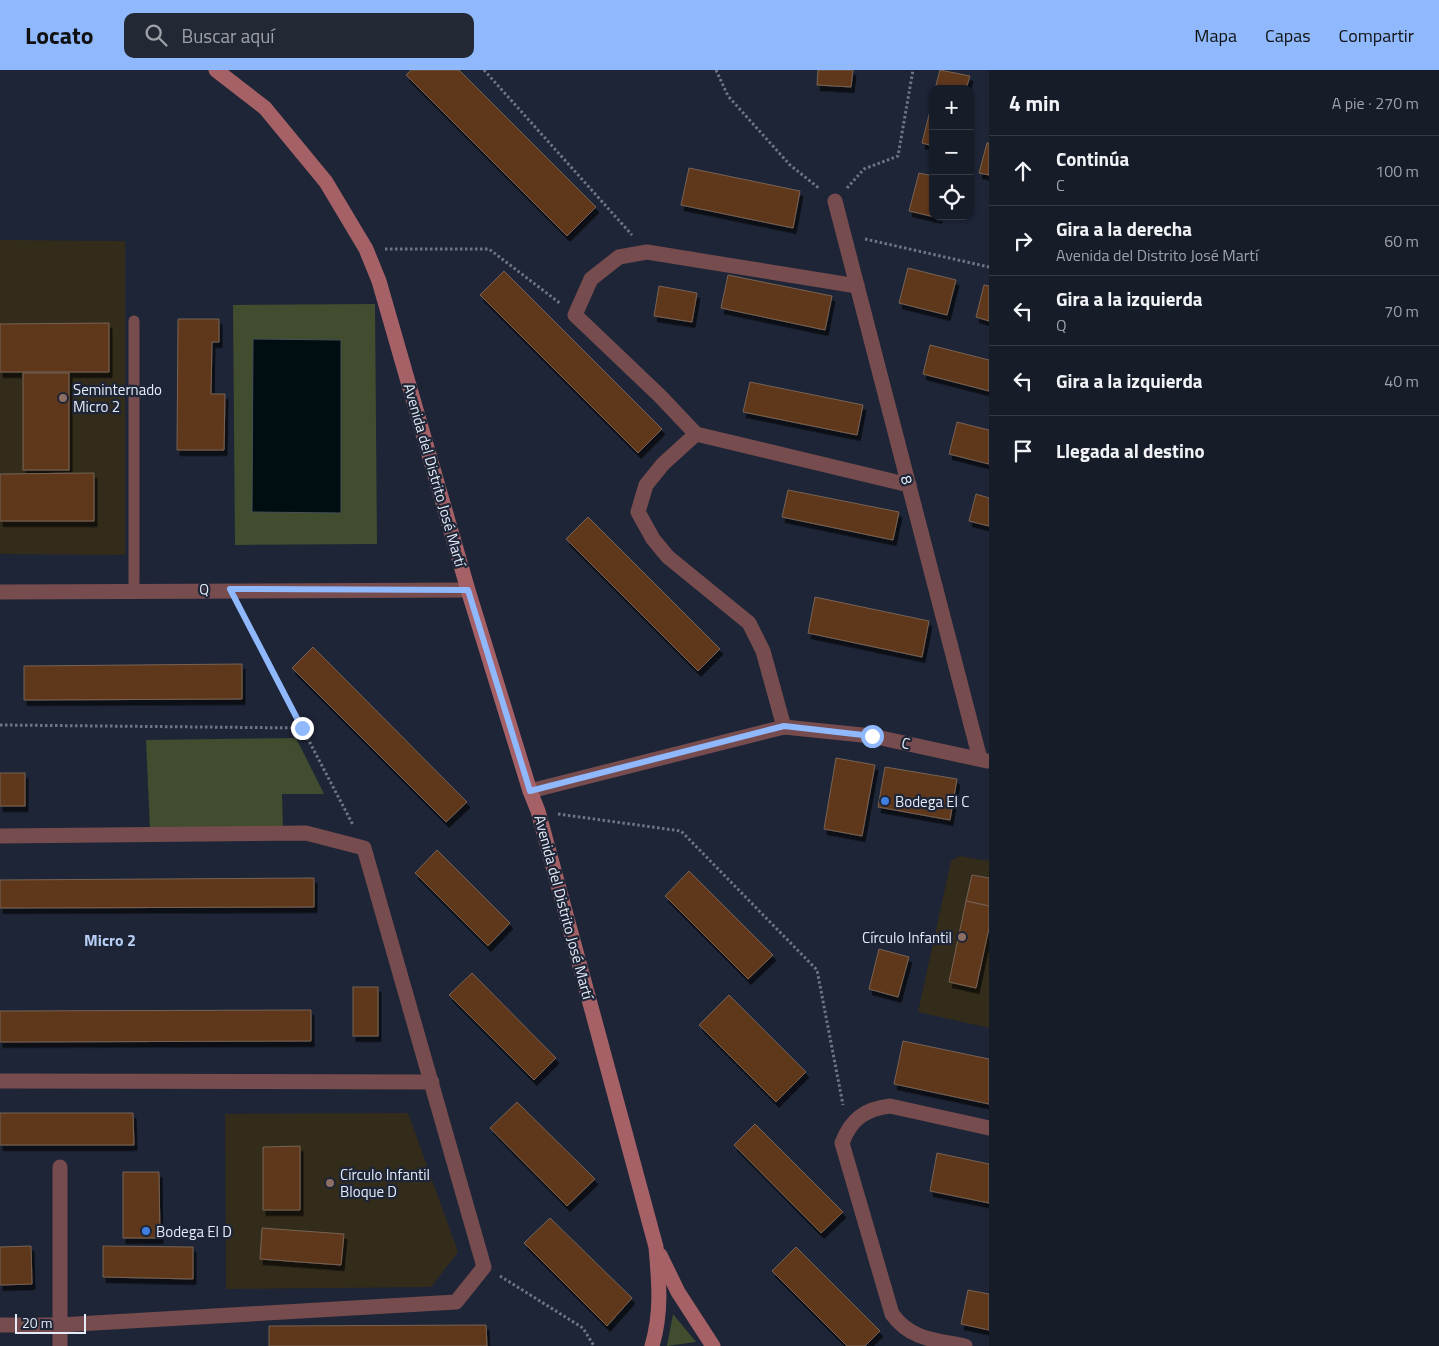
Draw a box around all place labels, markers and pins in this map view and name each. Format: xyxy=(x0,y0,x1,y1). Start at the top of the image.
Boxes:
place label: Seminternado Micro 2 xyxy=(73,378,162,418)
marker: Seminternado Micro 2 xyxy=(57,392,69,404)
place label: Bodega El C xyxy=(895,790,969,813)
marker: Bodega El C xyxy=(879,795,891,807)
place label: Círculo Infantil xyxy=(862,926,952,949)
marker: Círculo Infantil xyxy=(956,931,968,943)
place label: Círculo Infantil Bloque D xyxy=(340,1163,430,1203)
marker: Círculo Infantil Bloque D xyxy=(324,1177,336,1189)
place label: Bodega El D xyxy=(156,1220,232,1243)
marker: Bodega El D xyxy=(140,1225,152,1237)

